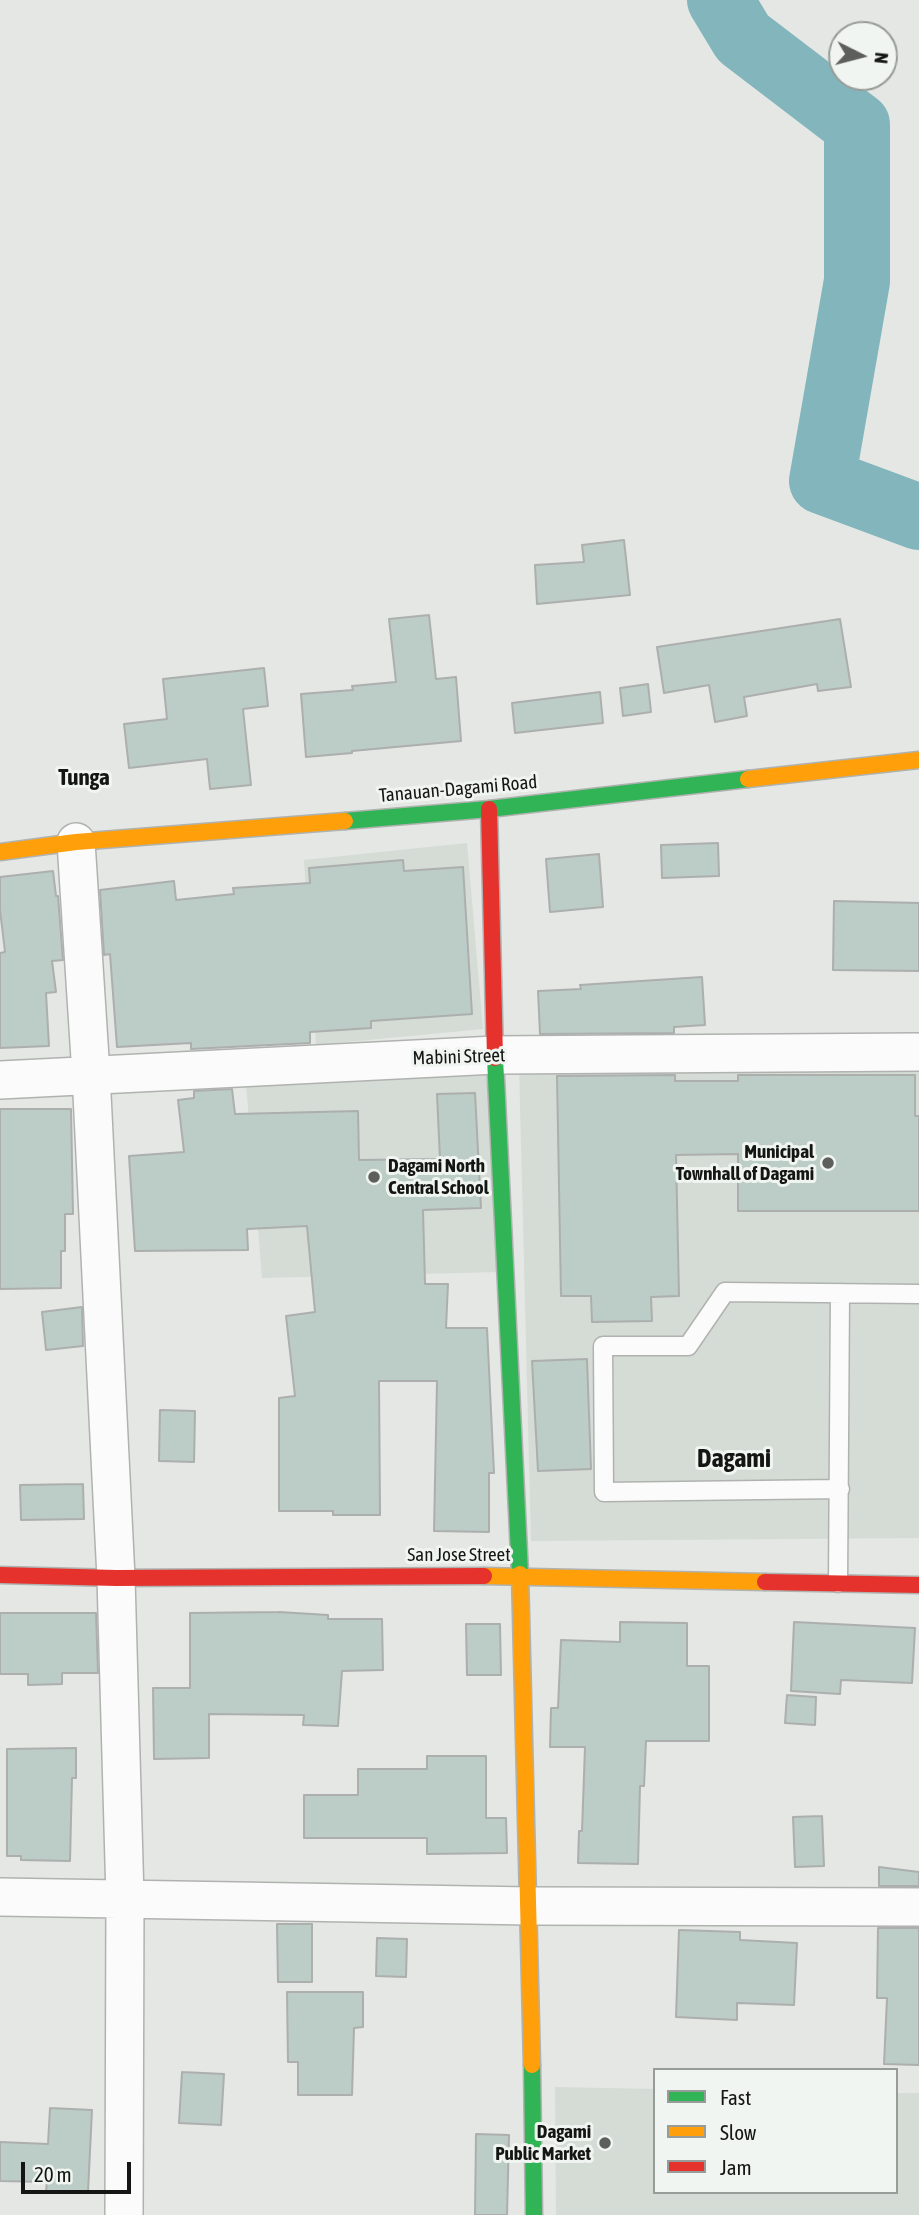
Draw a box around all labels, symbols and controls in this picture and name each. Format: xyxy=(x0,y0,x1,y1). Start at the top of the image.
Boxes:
north arrow xyxy=(828,21,898,91)
text: N xyxy=(870,51,893,65)
district label: Tunga xyxy=(58,764,110,792)
street label: Tanauan-Dagami Road xyxy=(378,771,538,807)
street label: Mabini Street xyxy=(412,1044,506,1070)
place label: Municipal Townhall of Dagami xyxy=(676,1141,814,1185)
place label: Dagami North Central School xyxy=(388,1155,489,1199)
marker: Municipal Townhall of Dagami xyxy=(820,1155,836,1171)
marker: Dagami North Central School xyxy=(366,1169,382,1185)
district label: Dagami xyxy=(697,1443,771,1475)
street label: San Jose Street xyxy=(407,1544,511,1566)
legend xyxy=(653,2068,898,2194)
text: Fast xyxy=(720,2085,751,2109)
text: Slow xyxy=(720,2120,756,2144)
place label: Dagami Public Market xyxy=(495,2121,591,2165)
marker: Dagami Public Market xyxy=(597,2135,613,2151)
scale bar xyxy=(24,2148,135,2192)
text: Jam xyxy=(720,2155,752,2179)
text: 20 m xyxy=(34,2162,72,2186)

